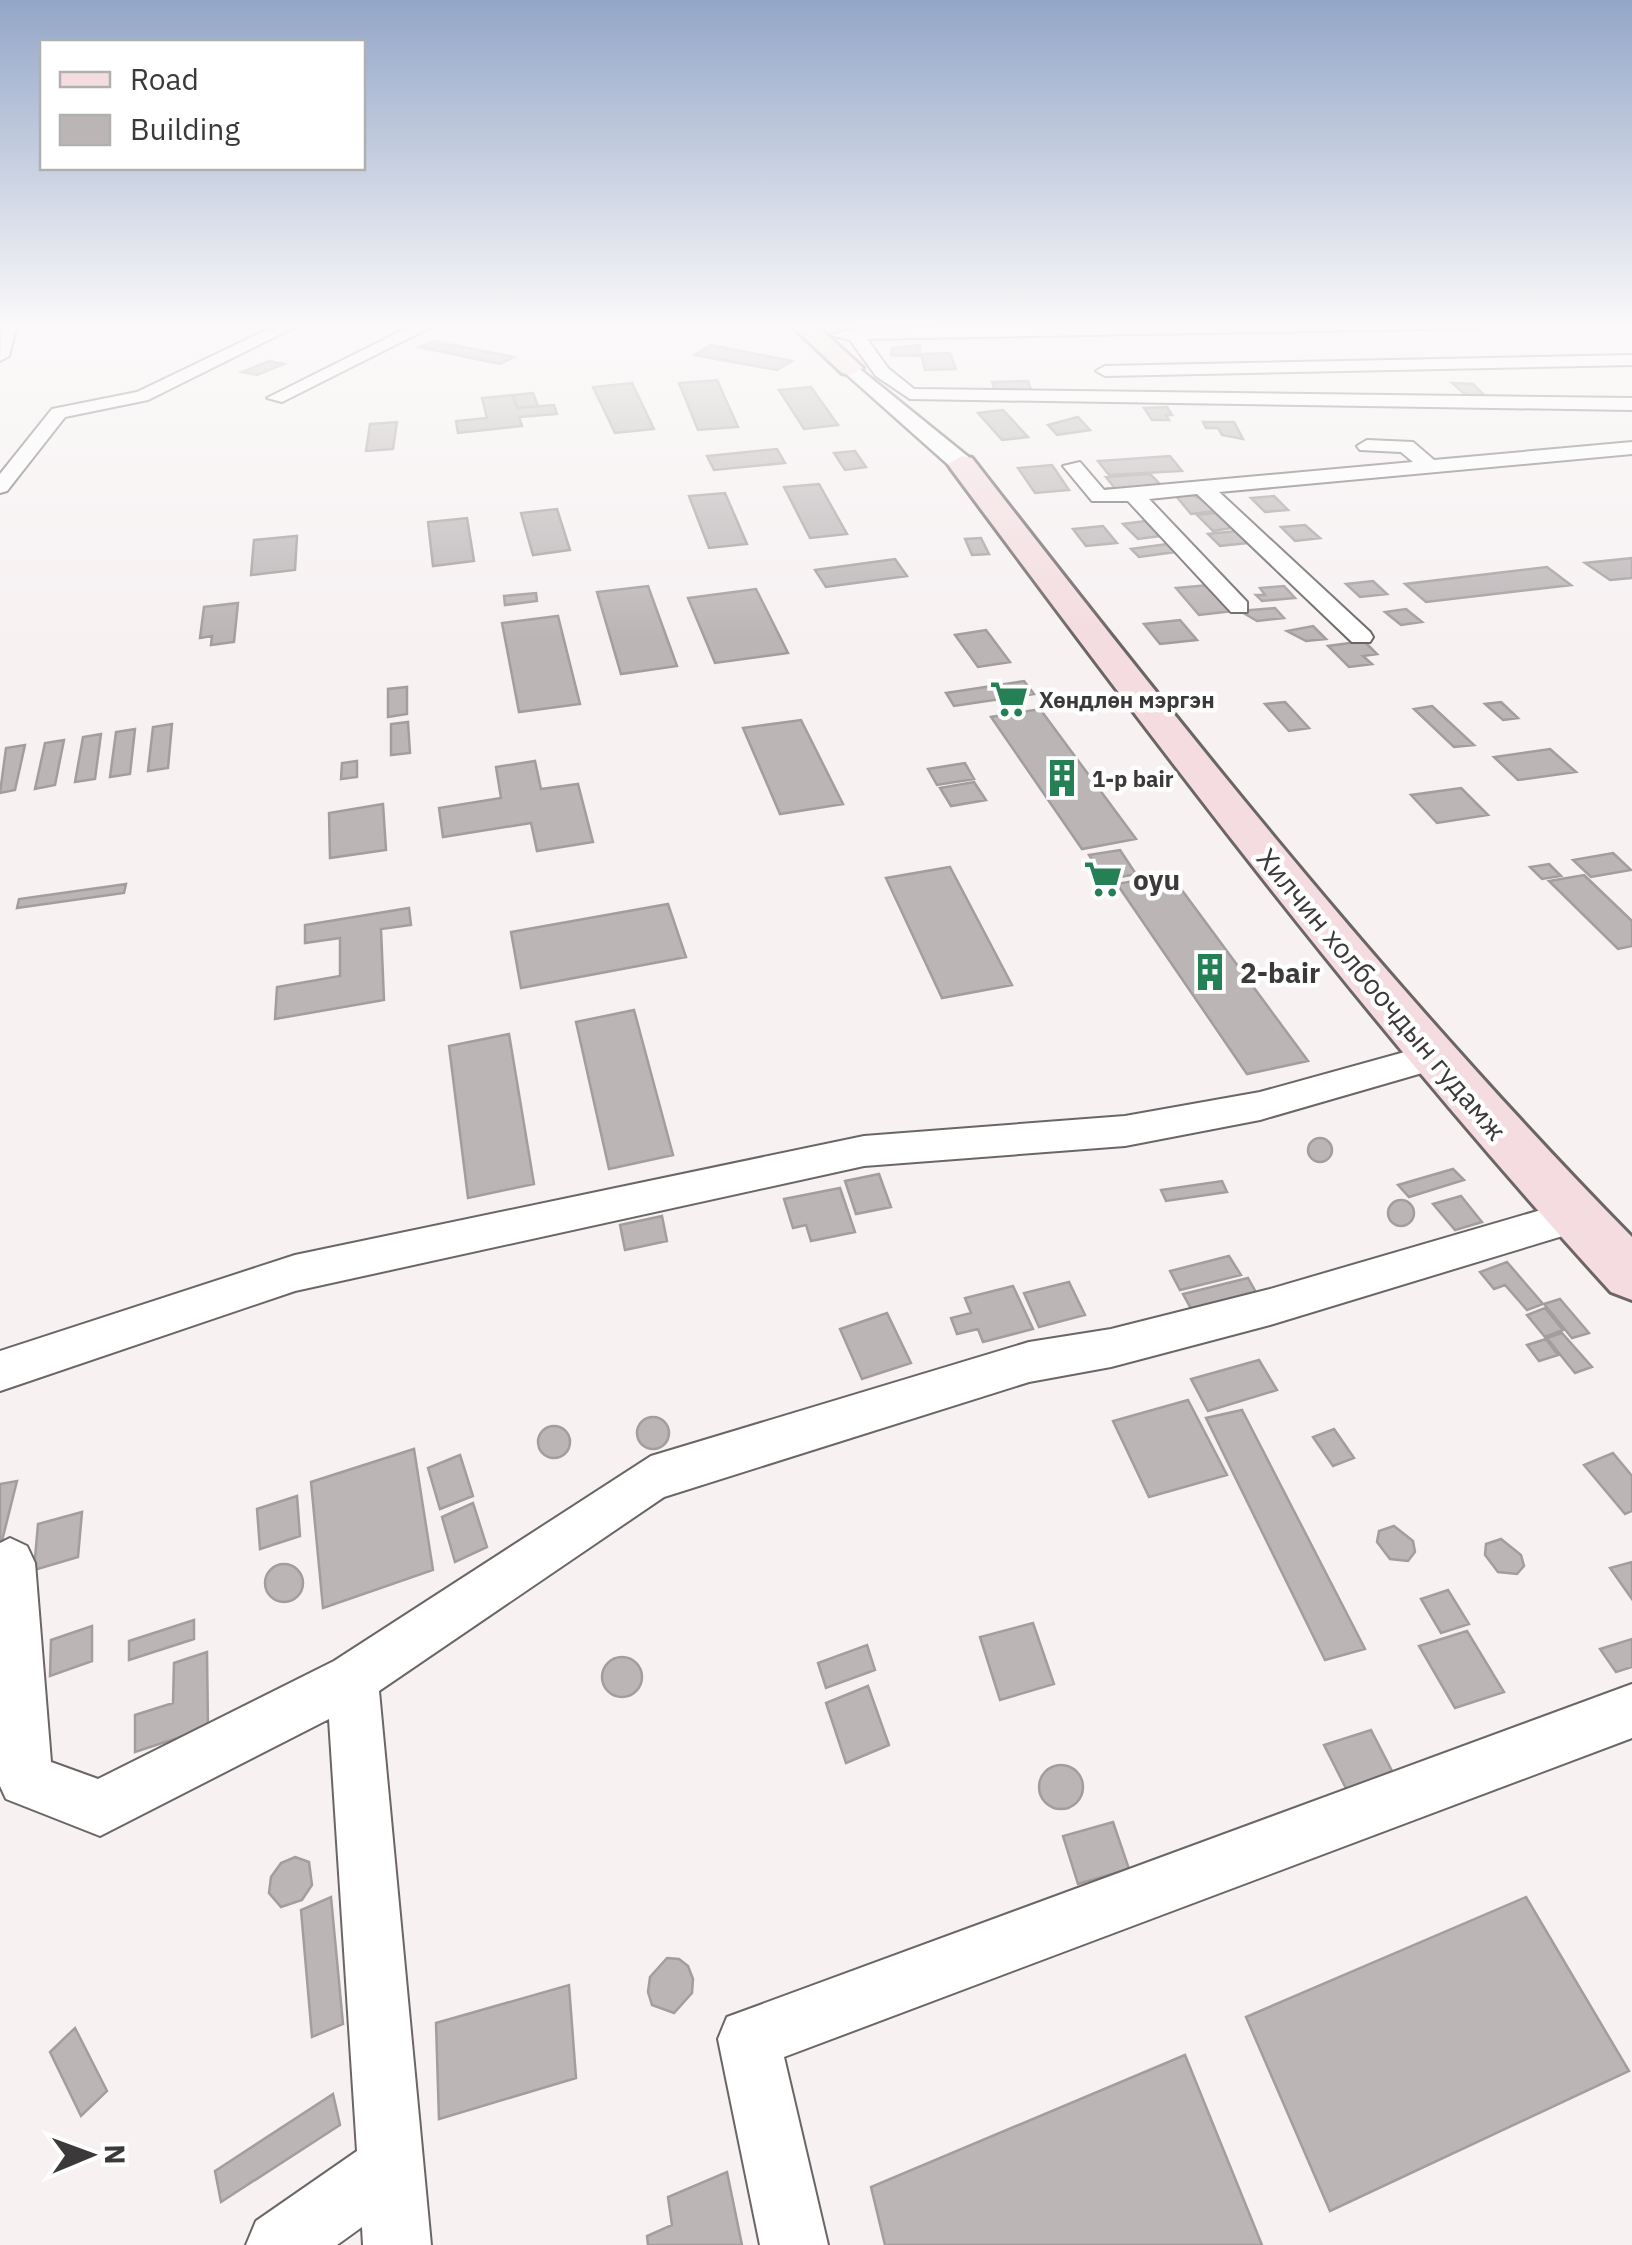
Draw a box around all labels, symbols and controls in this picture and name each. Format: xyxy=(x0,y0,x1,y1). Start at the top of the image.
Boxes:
legend xyxy=(40,40,365,170)
text: Road xyxy=(130,59,199,98)
text: Building xyxy=(130,109,240,148)
supermarket icon: Хөндлөн мэргэн xyxy=(988,678,1030,720)
place label: Хөндлөн мэргэн xyxy=(1039,685,1215,714)
building icon: 1-p bair xyxy=(1041,757,1083,799)
place label: 1-p bair xyxy=(1092,764,1174,793)
street label: Хилчин холбоочдын гудамж xyxy=(1249,840,1515,1148)
supermarket icon: oyu xyxy=(1082,858,1124,900)
place label: oyu xyxy=(1133,861,1180,898)
building icon: 2-bair xyxy=(1189,951,1231,993)
place label: 2-bair xyxy=(1240,954,1320,991)
north arrow xyxy=(40,2105,140,2205)
text: N xyxy=(97,2144,134,2165)

